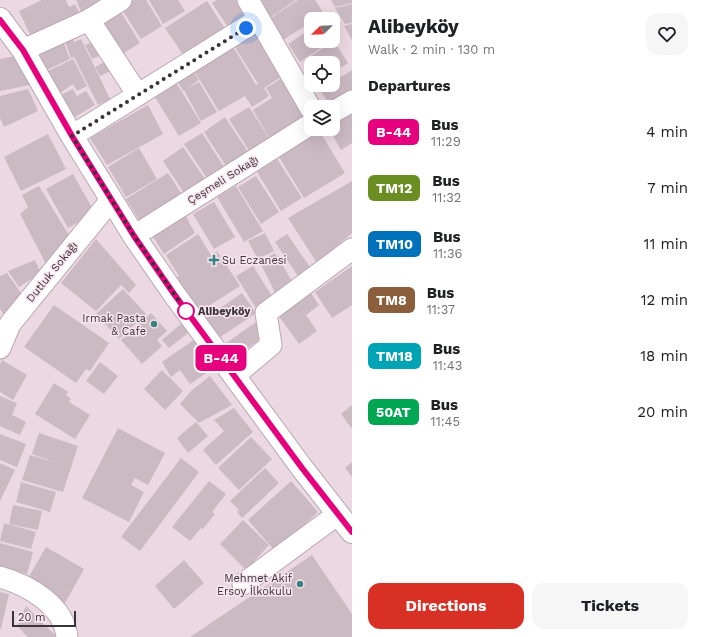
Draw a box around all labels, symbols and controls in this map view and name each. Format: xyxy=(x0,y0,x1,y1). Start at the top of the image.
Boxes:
north arrow xyxy=(304,12,340,48)
map controls xyxy=(304,12,340,136)
button: heart xyxy=(646,13,688,55)
text: Alibeyköy xyxy=(368,15,459,38)
your location xyxy=(236,18,256,38)
text: Walk · 2 min · 130 m xyxy=(368,42,495,57)
button: locate xyxy=(304,56,340,92)
text: Departures xyxy=(368,77,451,95)
button: layers xyxy=(304,100,340,136)
text: Bus xyxy=(431,116,459,134)
text: 4 min xyxy=(646,123,688,141)
text: B-44 xyxy=(376,124,411,140)
text: 11:29 xyxy=(431,134,461,149)
street label: Çeşmeli Sokağı xyxy=(185,153,261,207)
text: Bus xyxy=(432,172,460,190)
text: 7 min xyxy=(647,179,688,197)
text: TM12 xyxy=(376,180,412,196)
text: 11:32 xyxy=(432,190,461,205)
text: Bus xyxy=(433,228,460,246)
text: 11 min xyxy=(644,235,688,253)
text: TM10 xyxy=(376,236,413,252)
street label: Dutluk Sokağı xyxy=(24,239,80,305)
text: 11:36 xyxy=(433,246,462,261)
place label: Su Eczanesi xyxy=(222,254,287,267)
marker: Su Eczanesi xyxy=(209,255,219,265)
text: Bus xyxy=(427,284,454,302)
text: 12 min xyxy=(641,291,688,309)
text: TM8 xyxy=(376,292,407,308)
marker: Alibeyköy xyxy=(177,302,195,320)
text: 11:37 xyxy=(427,302,455,317)
place label: Alibeyköy xyxy=(198,305,251,318)
place label: Irmak Pasta & Cafe xyxy=(82,312,146,338)
marker: Irmak Pasta & Cafe xyxy=(149,319,159,329)
text: Bus xyxy=(433,340,460,358)
line badge: B-44 xyxy=(193,345,249,371)
text: 18 min xyxy=(640,347,688,365)
text: TM18 xyxy=(376,348,413,364)
text: B-44 xyxy=(203,350,239,366)
text: 11:43 xyxy=(433,358,462,373)
text: Bus xyxy=(431,396,458,414)
text: 20 min xyxy=(637,403,688,421)
text: 50AT xyxy=(376,404,411,420)
text: 11:45 xyxy=(431,414,460,429)
place label: Mehmet Akif Ersoy İlkokulu xyxy=(217,572,293,598)
marker: Mehmet Akif Ersoy İlkokulu xyxy=(295,579,305,589)
button: Directions xyxy=(368,583,524,629)
button: Tickets xyxy=(532,583,688,629)
scale bar xyxy=(12,609,76,628)
text: 20 m xyxy=(18,611,46,624)

